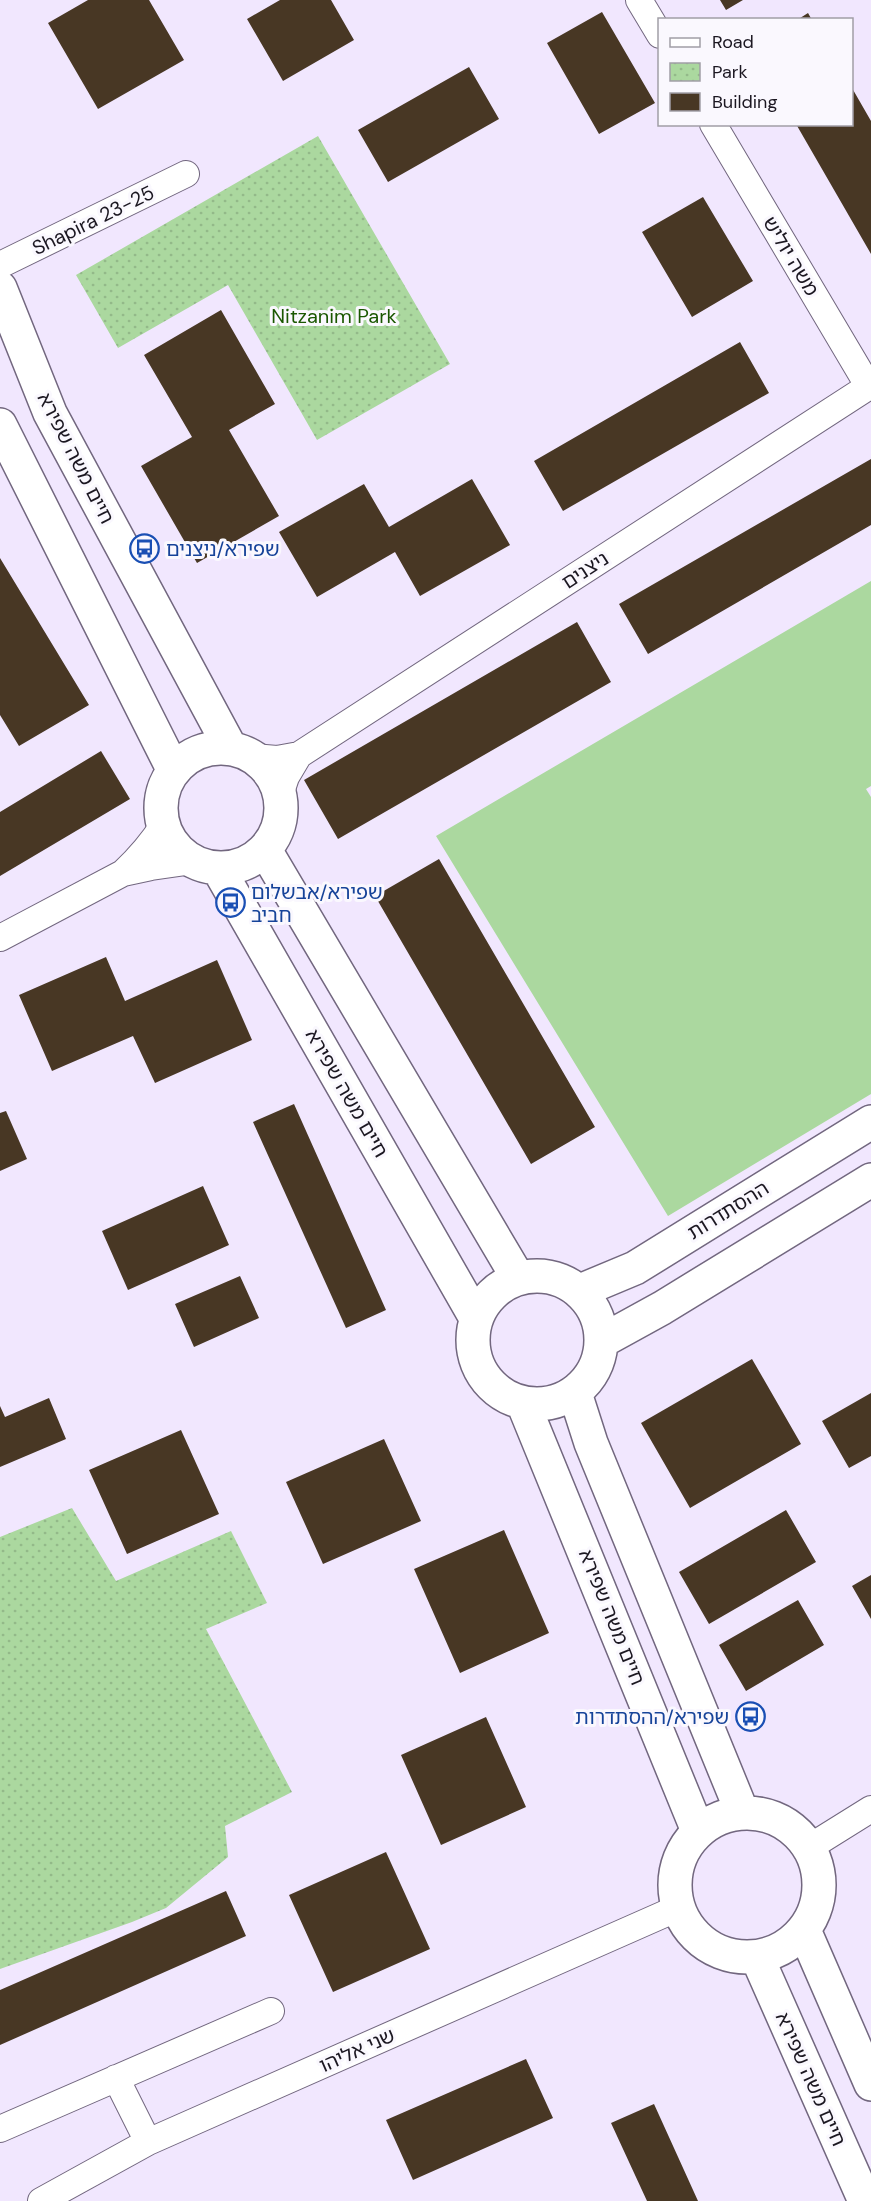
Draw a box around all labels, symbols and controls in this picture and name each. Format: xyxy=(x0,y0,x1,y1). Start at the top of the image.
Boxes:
legend xyxy=(658,18,853,126)
text: Road xyxy=(712,30,754,54)
text: Park xyxy=(712,60,748,84)
text: Building xyxy=(712,90,777,114)
street label: Shapira 23-25 xyxy=(28,179,158,261)
street label: משה יוליש xyxy=(757,211,825,301)
park label: Nitzanim Park xyxy=(271,303,397,329)
street label: חיים משה שפירא xyxy=(32,388,120,528)
bus stop icon: שפירא/ניצנים xyxy=(129,533,161,565)
place label: שפירא/ניצנים xyxy=(166,536,280,562)
street label: ניצנים xyxy=(557,545,613,595)
place label: שפירא/אבשלום חביב xyxy=(251,879,383,928)
bus stop icon: שפירא/אבשלום חביב xyxy=(214,887,246,919)
street label: חיים משה שפירא xyxy=(300,1024,394,1162)
street label: ההסתדרות xyxy=(682,1175,774,1245)
street label: חיים משה שפירא xyxy=(573,1545,651,1689)
bus stop icon: שפירא/ההסתדרות xyxy=(734,1701,766,1733)
place label: שפירא/ההסתדרות xyxy=(575,1704,729,1730)
street label: חיים משה שפירא xyxy=(770,2008,852,2150)
street label: שני אליהו xyxy=(315,2022,399,2078)

